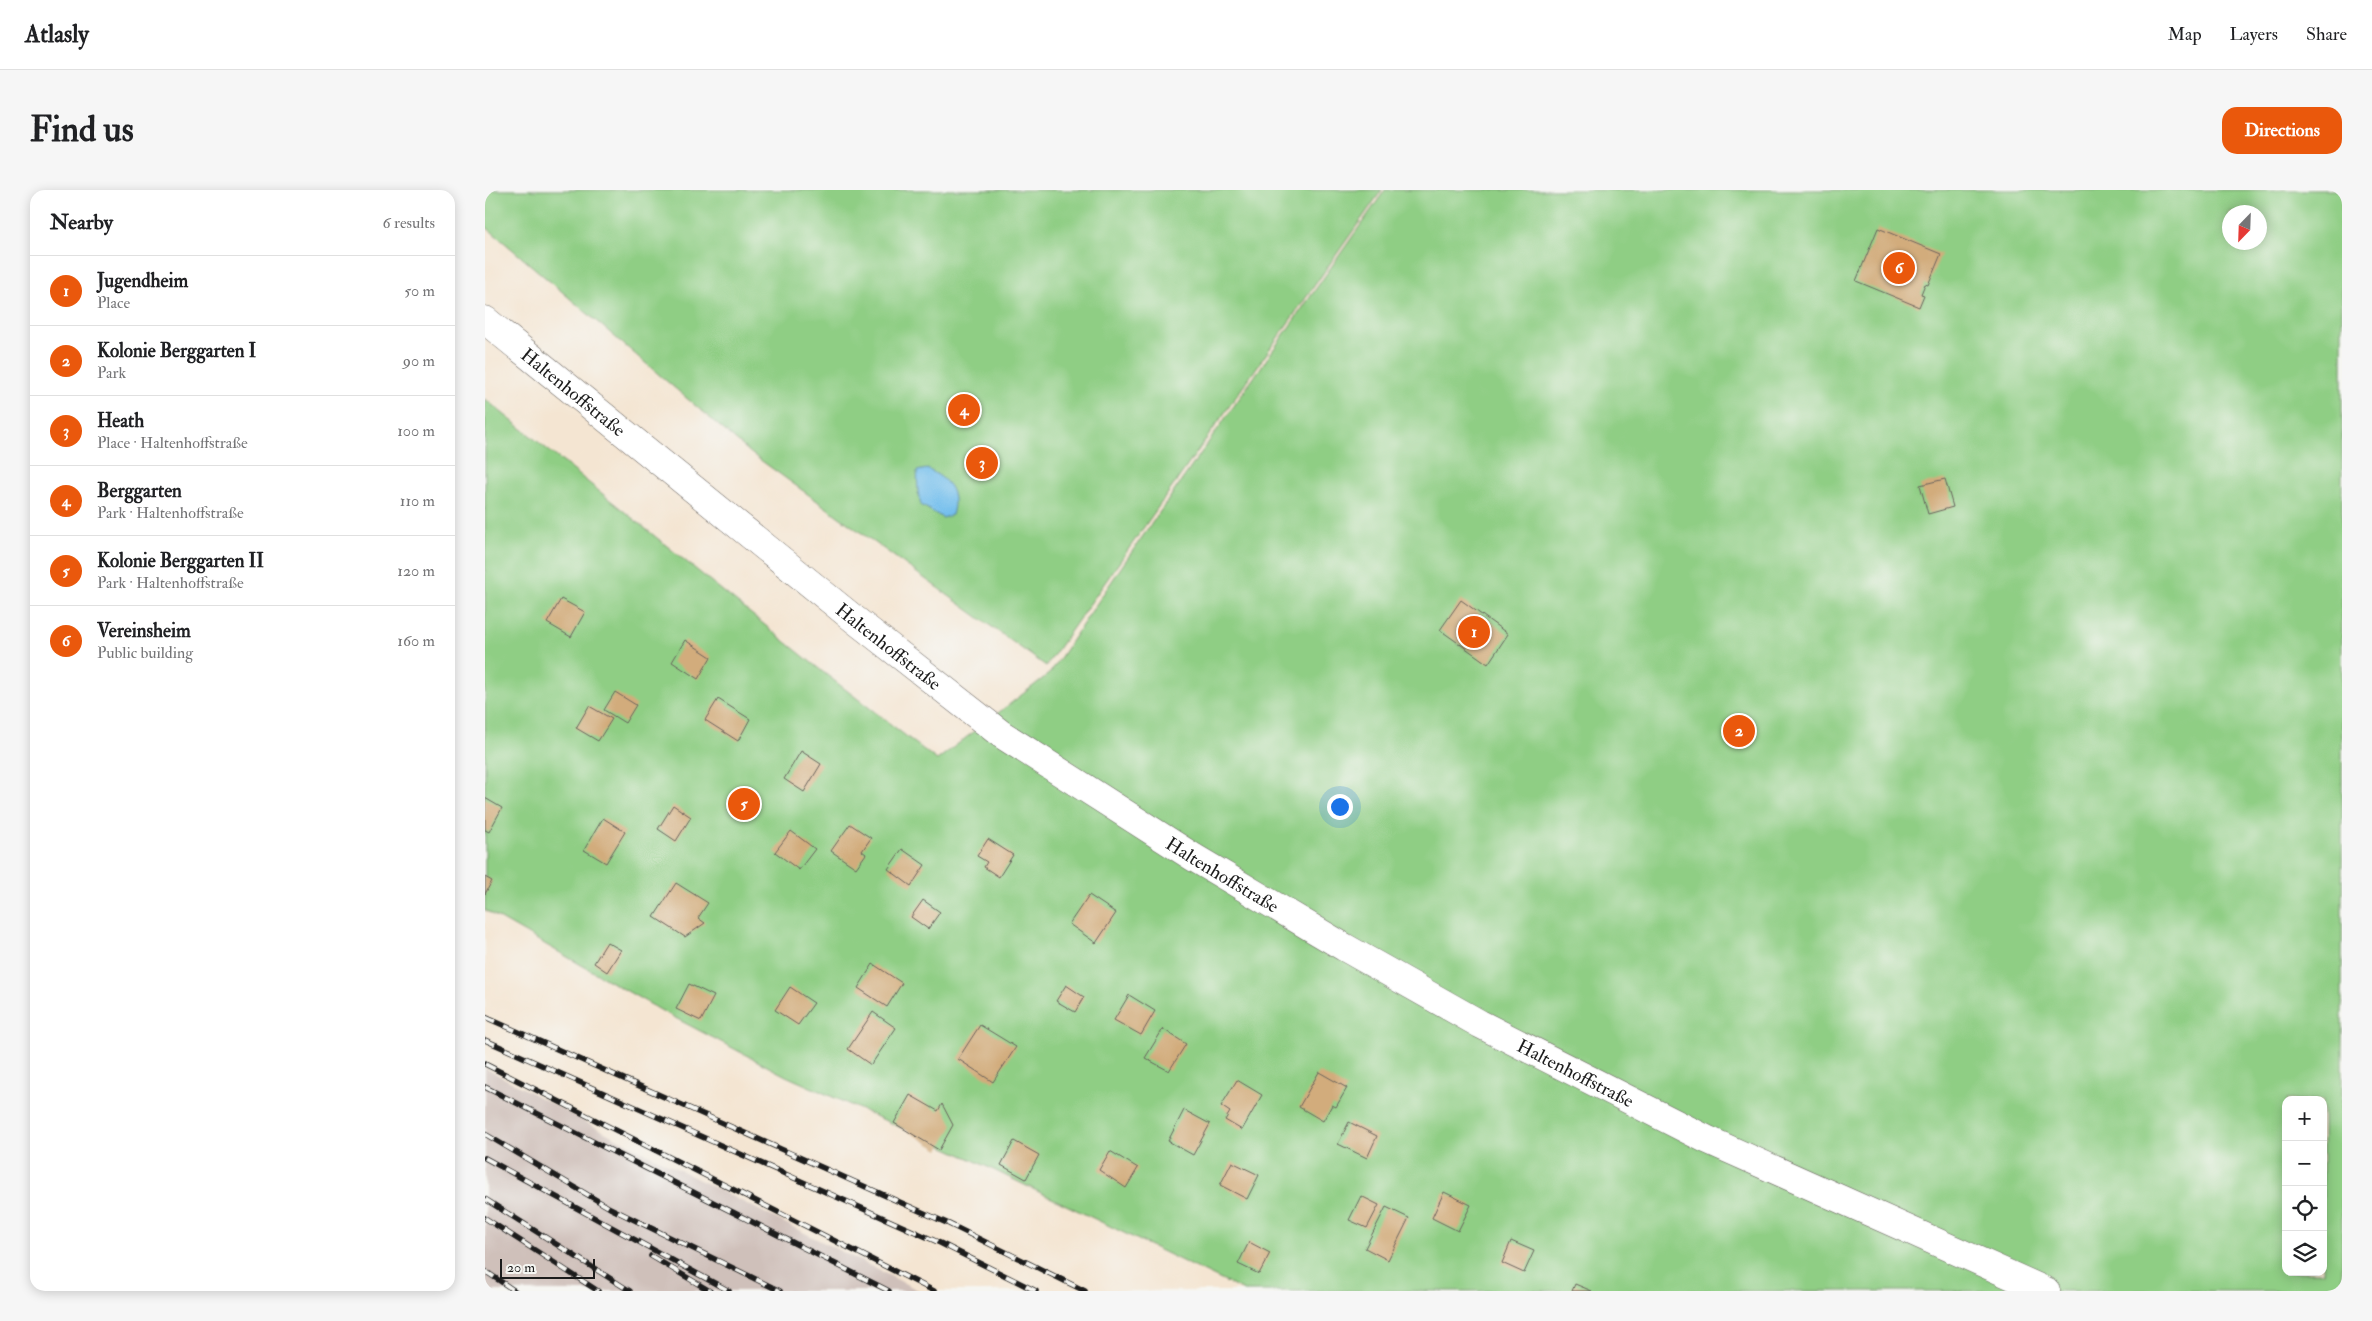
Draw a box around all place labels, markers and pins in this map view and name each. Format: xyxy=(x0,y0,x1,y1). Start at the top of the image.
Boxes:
pin: 6 xyxy=(1883,249,1915,287)
pin: 4 xyxy=(948,391,980,429)
pin: 3 xyxy=(966,444,998,482)
pin: 1 xyxy=(1458,613,1490,651)
pin: 2 xyxy=(1723,712,1755,750)
pin: 5 xyxy=(728,785,760,823)

